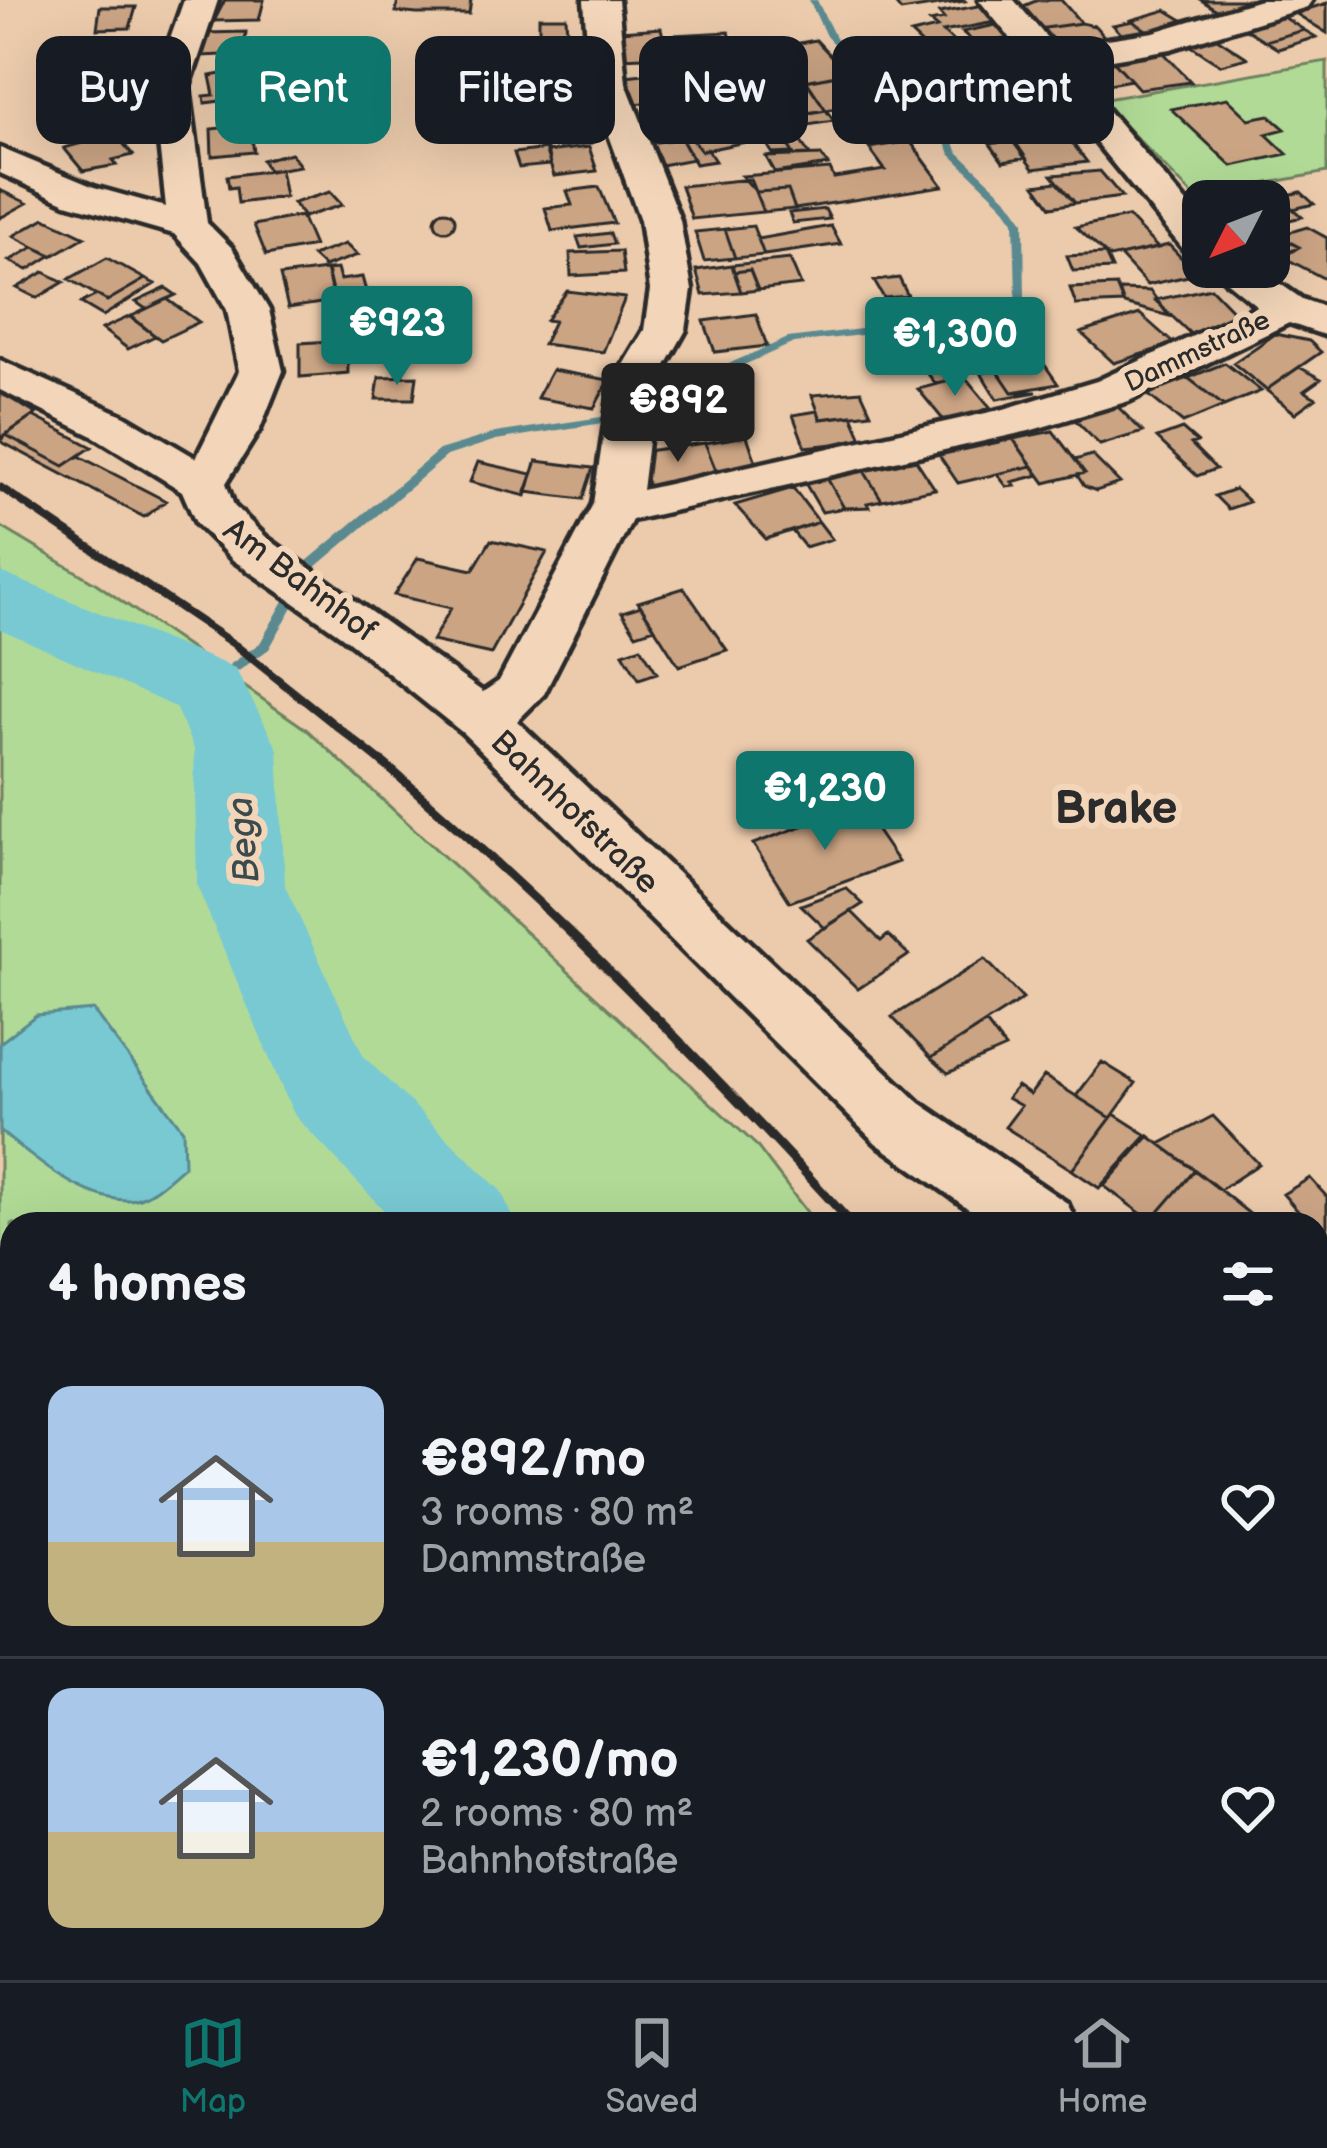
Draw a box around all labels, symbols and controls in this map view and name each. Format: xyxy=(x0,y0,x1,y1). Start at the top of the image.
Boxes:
chip: Buy xyxy=(36,36,191,144)
chip: Rent xyxy=(215,36,391,144)
chip: Filters xyxy=(415,36,615,144)
chip: New xyxy=(639,36,808,144)
chip: Apartment xyxy=(832,36,1114,144)
north arrow xyxy=(1182,180,1290,288)
map controls xyxy=(1182,180,1290,288)
pin: €923 xyxy=(326,286,468,388)
pin: €1,300 xyxy=(857,297,1053,399)
text: €923 xyxy=(348,301,446,348)
street label: Dammstraße xyxy=(1120,304,1275,399)
text: €1,300 xyxy=(892,312,1018,359)
pin: €892 xyxy=(607,363,749,465)
text: €892 xyxy=(628,378,728,425)
street label: Am Bahnhof xyxy=(215,510,384,651)
street label: Bahnhofstraße xyxy=(482,722,667,903)
pin: €1,230 xyxy=(727,751,923,853)
text: €1,230 xyxy=(763,766,887,813)
district label: Brake xyxy=(1055,782,1178,837)
water label: Bega xyxy=(219,795,270,885)
icon: filters xyxy=(1215,1251,1281,1317)
text: 4 homes xyxy=(48,1254,247,1315)
text: €892/mo xyxy=(420,1429,646,1490)
icon: home xyxy=(144,1434,288,1578)
icon: heart xyxy=(1215,1473,1281,1539)
text: 3 rooms · 80 m² xyxy=(420,1490,694,1537)
text: Dammstraße xyxy=(420,1537,646,1584)
text: €1,230/mo xyxy=(420,1730,679,1791)
icon: home xyxy=(144,1736,288,1880)
icon: heart xyxy=(1215,1775,1281,1841)
text: 2 rooms · 80 m² xyxy=(420,1791,693,1838)
text: Bahnhofstraße xyxy=(420,1838,678,1885)
tab: Map xyxy=(180,2010,246,2122)
tab: Saved xyxy=(605,2010,698,2122)
tab: Home xyxy=(1058,2010,1147,2122)

